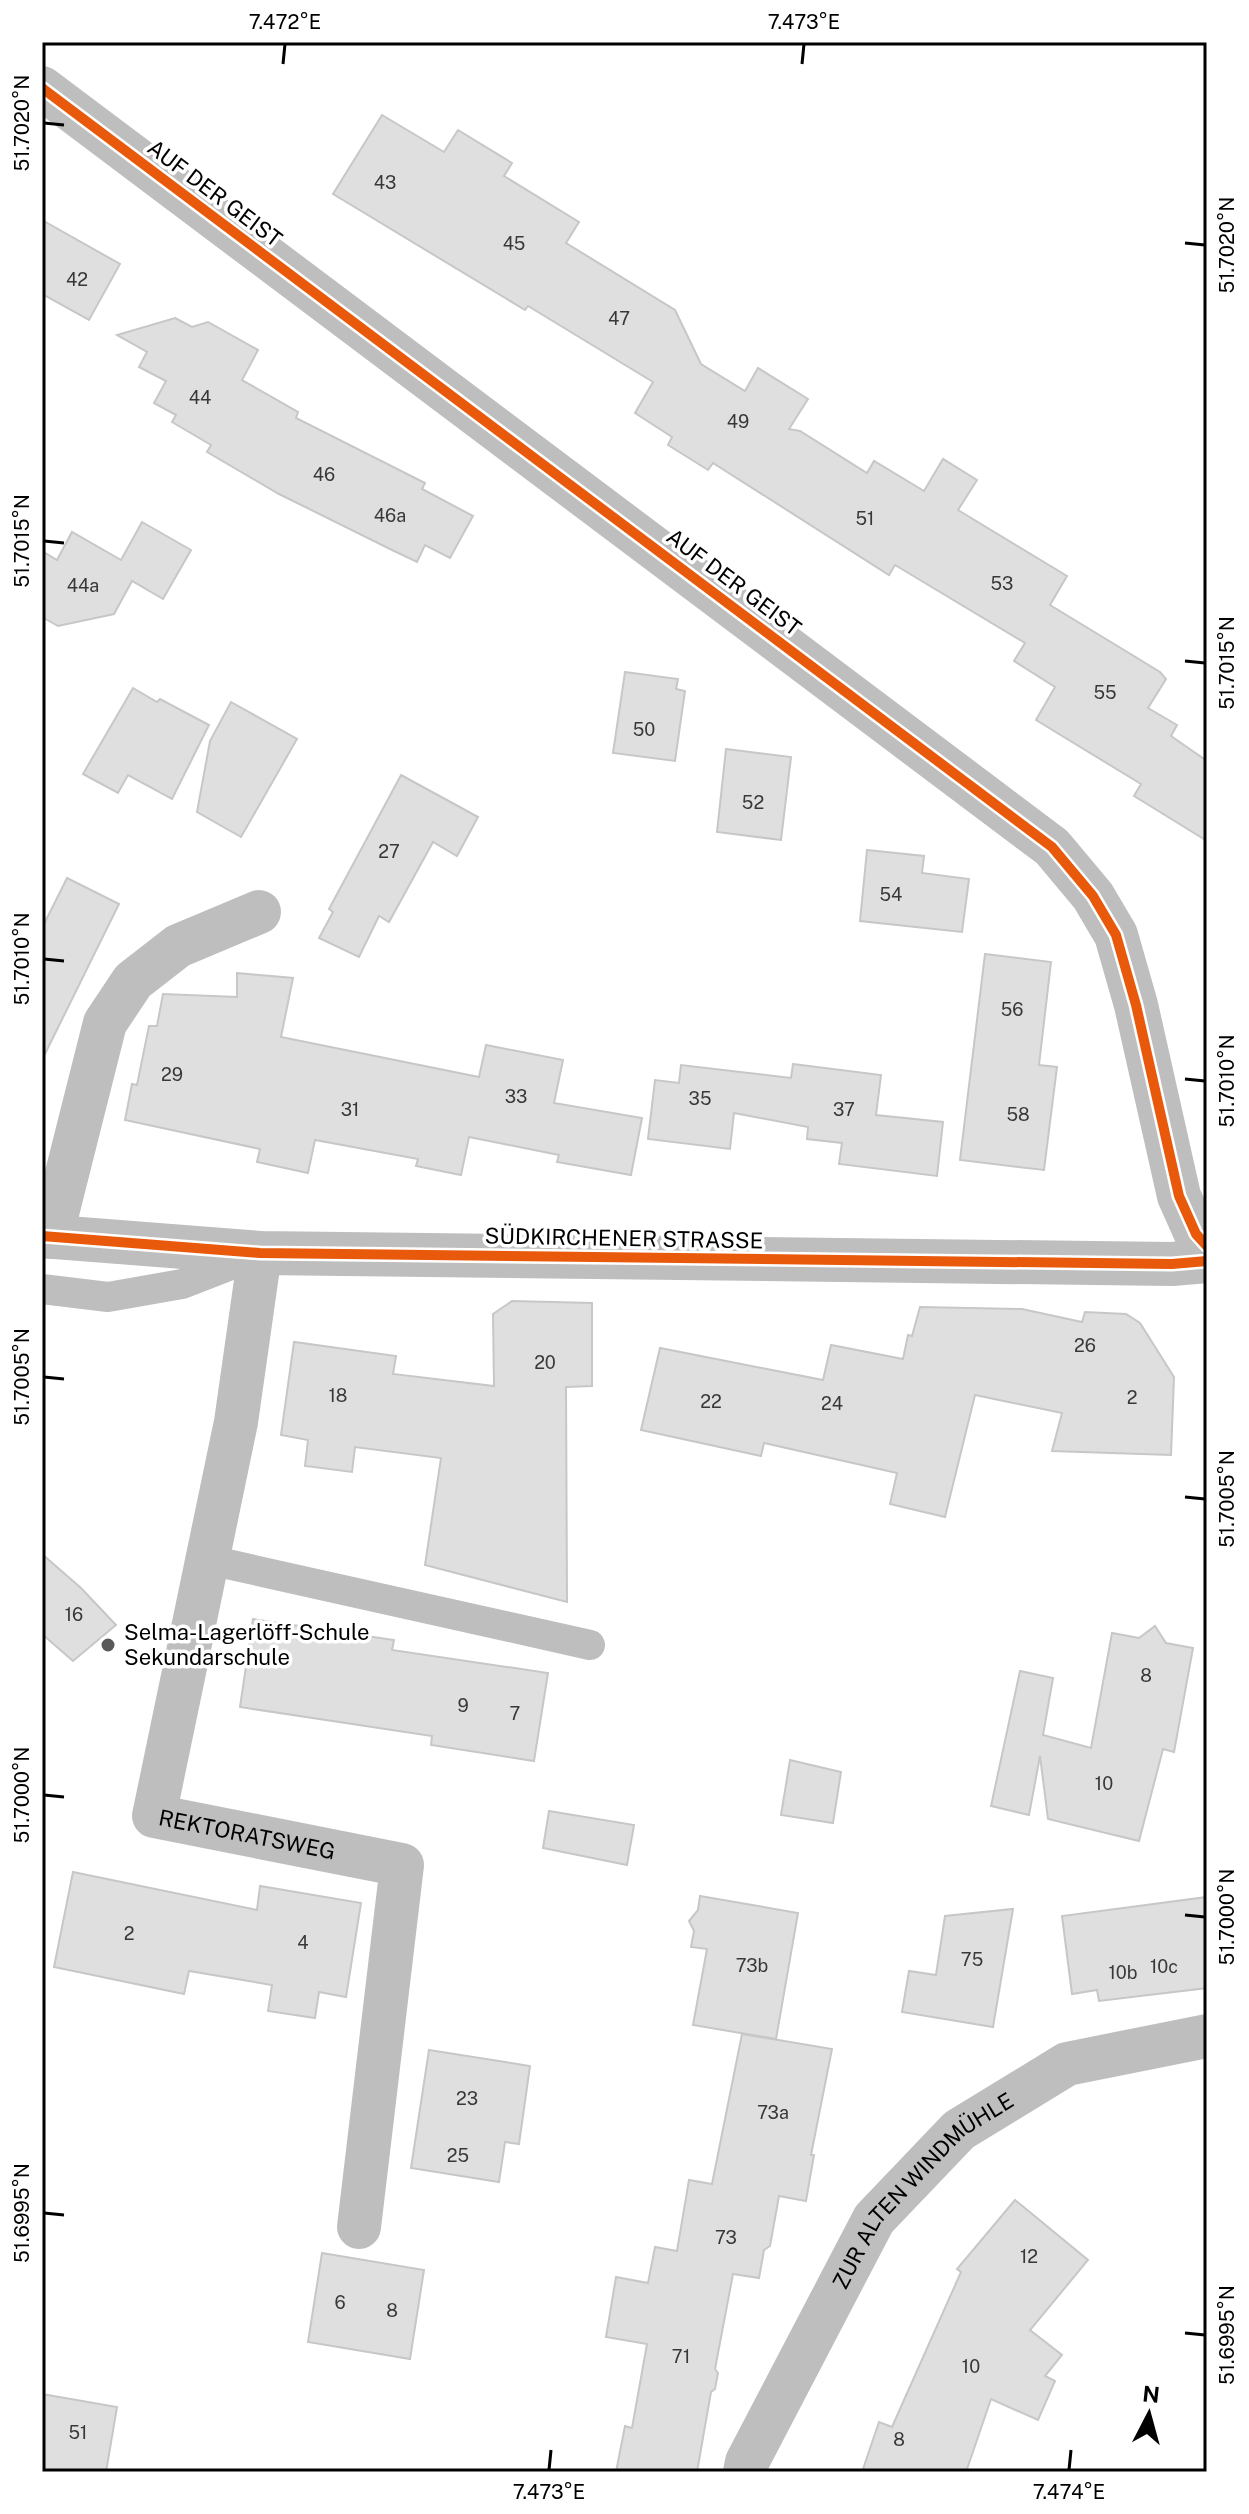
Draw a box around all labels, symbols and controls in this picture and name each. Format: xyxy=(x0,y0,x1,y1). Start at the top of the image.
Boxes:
text: 7.472°E xyxy=(249,10,321,34)
text: 7.473°E xyxy=(768,10,840,34)
text: 51.7020°N xyxy=(10,75,34,171)
street label: AUF DER GEIST xyxy=(143,134,287,252)
house number: 43 xyxy=(374,172,396,193)
text: 51.7020°N xyxy=(1215,197,1239,293)
house number: 45 xyxy=(503,233,525,254)
house number: 42 xyxy=(66,269,88,290)
house number: 47 xyxy=(608,308,630,329)
house number: 44 xyxy=(189,387,211,408)
house number: 49 xyxy=(727,411,749,432)
house number: 46 xyxy=(313,464,335,485)
text: 51.7015°N xyxy=(10,494,34,588)
house number: 46a xyxy=(374,505,406,526)
house number: 51 xyxy=(856,508,874,529)
street label: AUF DER GEIST xyxy=(662,523,806,641)
house number: 53 xyxy=(991,573,1013,594)
house number: 44a xyxy=(67,575,99,596)
text: 51.7015°N xyxy=(1215,616,1239,710)
house number: 55 xyxy=(1093,682,1117,703)
house number: 50 xyxy=(633,719,655,740)
house number: 52 xyxy=(742,792,764,813)
house number: 27 xyxy=(378,841,400,862)
house number: 54 xyxy=(880,884,902,905)
text: 51.7010°N xyxy=(10,912,34,1006)
house number: 56 xyxy=(1001,999,1023,1020)
text: 51.7010°N xyxy=(1215,1034,1239,1128)
house number: 29 xyxy=(161,1064,183,1085)
house number: 33 xyxy=(505,1086,527,1107)
house number: 35 xyxy=(689,1088,711,1109)
house number: 31 xyxy=(341,1099,359,1120)
house number: 37 xyxy=(833,1099,855,1120)
house number: 58 xyxy=(1006,1104,1030,1125)
street label: SÜDKIRCHENER STRASSE xyxy=(484,1222,764,1253)
text: 51.7005°N xyxy=(10,1328,34,1426)
house number: 26 xyxy=(1074,1335,1096,1356)
house number: 20 xyxy=(534,1352,556,1373)
house number: 18 xyxy=(329,1385,347,1406)
house number: 2 xyxy=(1127,1387,1137,1408)
house number: 22 xyxy=(700,1391,722,1412)
house number: 24 xyxy=(821,1393,843,1414)
text: 51.7005°N xyxy=(1215,1450,1239,1548)
house number: 16 xyxy=(65,1604,83,1625)
place label: Selma-Lagerlöff-Schule Sekundarschule xyxy=(124,1619,369,1670)
marker: Selma-Lagerlöff-Schule Sekundarschule xyxy=(99,1636,117,1654)
house number: 8 xyxy=(1140,1665,1152,1686)
house number: 9 xyxy=(457,1695,469,1716)
house number: 7 xyxy=(510,1703,520,1724)
text: 51.7000°N xyxy=(10,1747,34,1843)
house number: 10 xyxy=(1095,1773,1113,1794)
street label: REKTORATSWEG xyxy=(156,1804,338,1865)
text: 51.7000°N xyxy=(1215,1869,1239,1965)
house number: 2 xyxy=(124,1923,134,1944)
house number: 4 xyxy=(297,1932,309,1953)
house number: 75 xyxy=(961,1949,983,1970)
house number: 73b xyxy=(736,1955,768,1976)
house number: 10c xyxy=(1150,1956,1178,1977)
house number: 10b xyxy=(1108,1962,1138,1983)
street label: ZUR ALTEN WINDMÜHLE xyxy=(827,2087,1018,2293)
house number: 23 xyxy=(456,2088,478,2109)
house number: 73a xyxy=(757,2102,789,2123)
house number: 25 xyxy=(447,2145,469,2166)
text: 51.6995°N xyxy=(10,2163,34,2263)
house number: 73 xyxy=(715,2227,737,2248)
house number: 12 xyxy=(1020,2246,1038,2267)
text: 51.6995°N xyxy=(1215,2285,1239,2385)
house number: 6 xyxy=(334,2292,346,2313)
house number: 8 xyxy=(386,2300,398,2321)
house number: 71 xyxy=(672,2346,690,2367)
house number: 10 xyxy=(962,2356,980,2377)
north arrow xyxy=(1109,2374,1189,2454)
text: N xyxy=(1141,2380,1161,2408)
house number: 51 xyxy=(69,2422,87,2443)
house number: 8 xyxy=(893,2429,905,2450)
text: 7.473°E xyxy=(513,2480,585,2504)
text: 7.474°E xyxy=(1033,2480,1105,2504)

